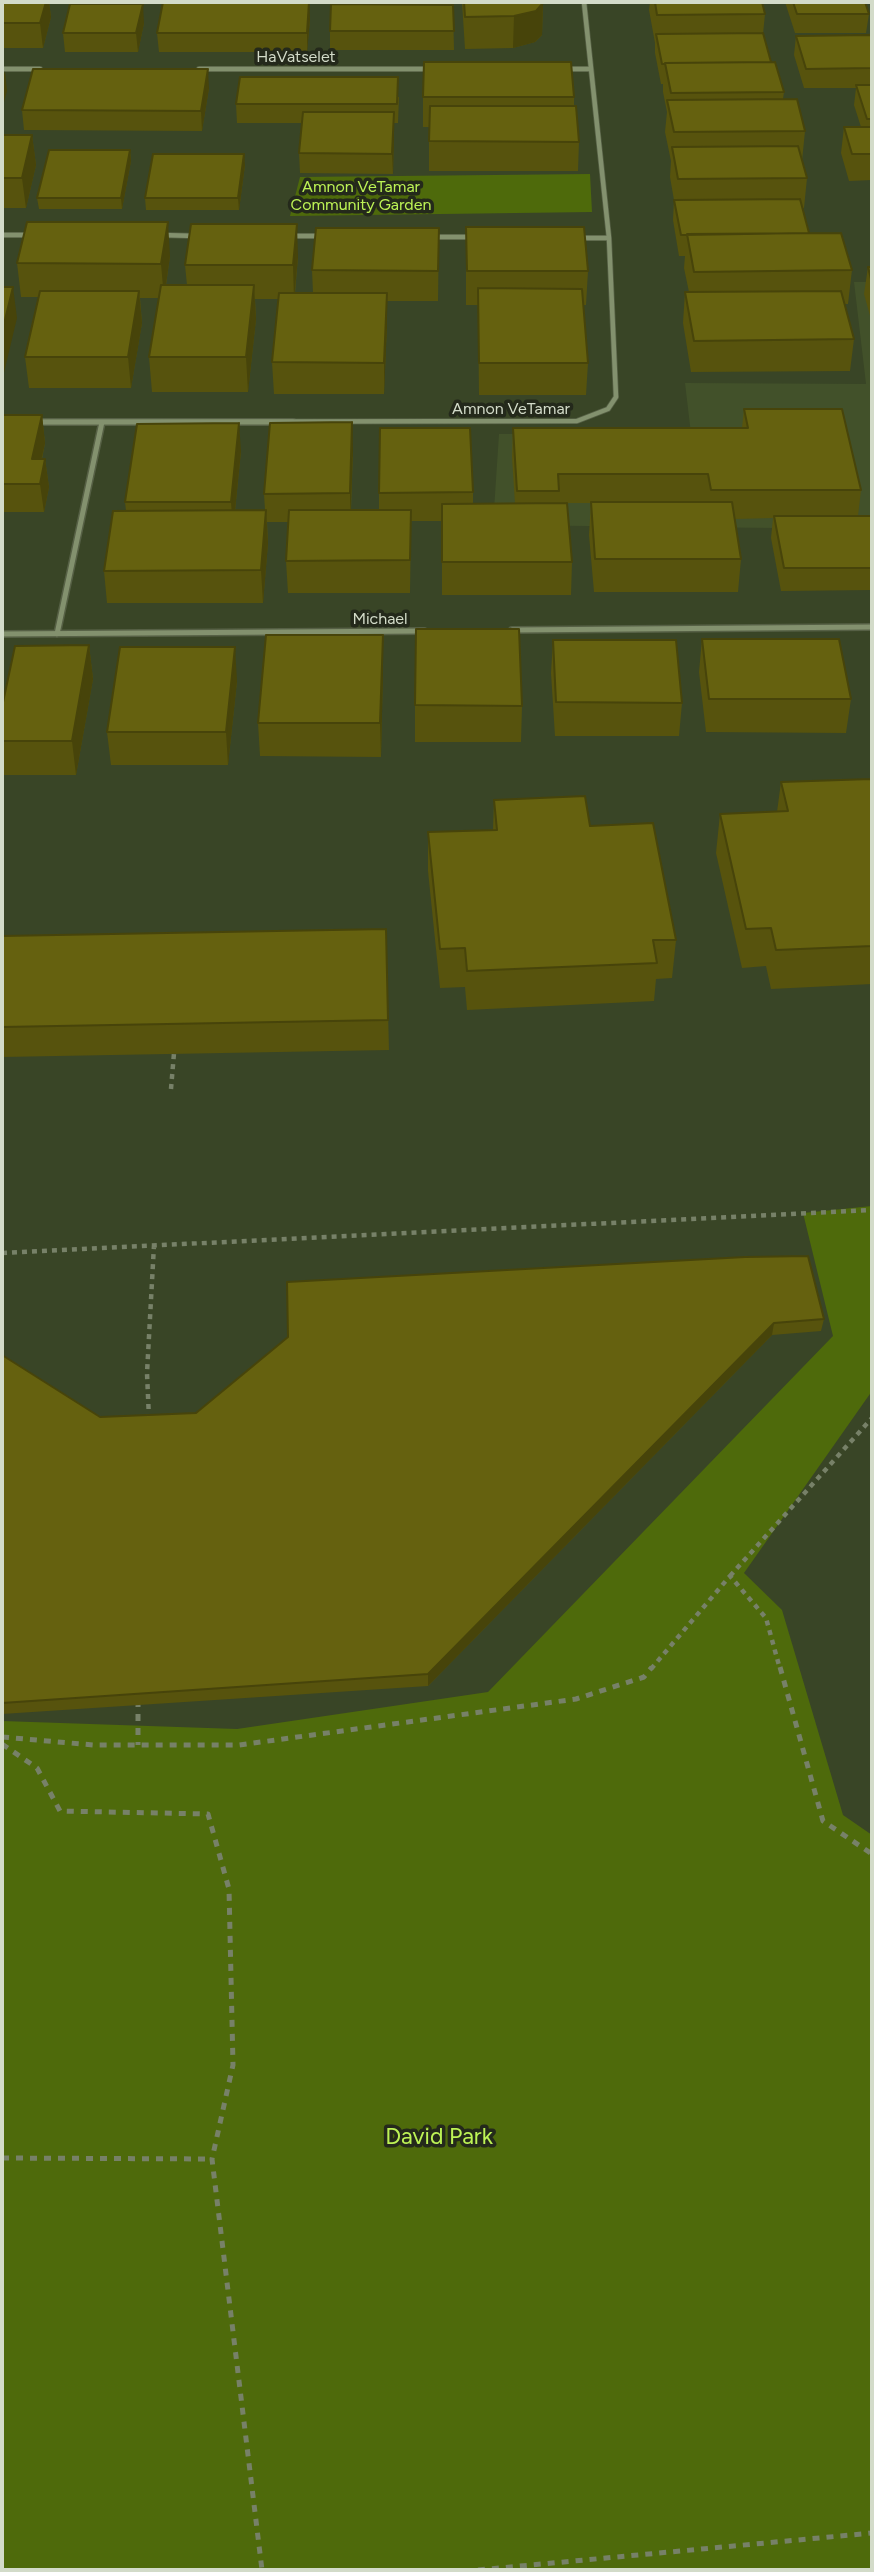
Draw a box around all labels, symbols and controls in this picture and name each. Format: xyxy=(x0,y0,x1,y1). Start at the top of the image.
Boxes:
street label: HaVatselet xyxy=(256,47,336,67)
park label: Amnon VeTamar Community Garden xyxy=(291,177,431,215)
street label: Amnon VeTamar xyxy=(452,399,570,419)
street label: Michael xyxy=(352,609,408,629)
park label: David Park xyxy=(385,2123,493,2151)

